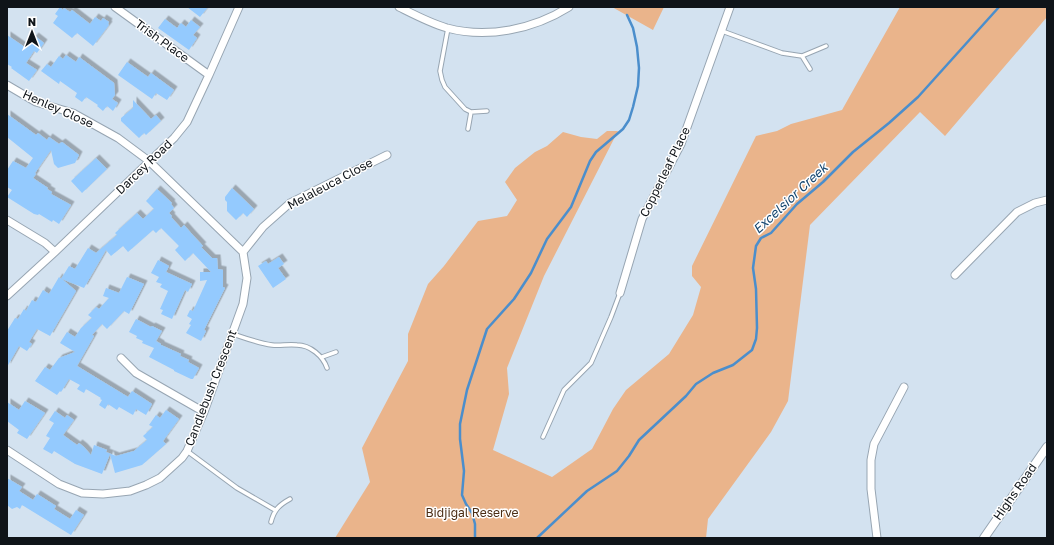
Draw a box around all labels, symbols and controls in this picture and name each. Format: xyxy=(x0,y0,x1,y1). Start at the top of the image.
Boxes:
north arrow xyxy=(12,12,52,52)
text: N xyxy=(28,15,36,28)
street label: Trish Place xyxy=(132,16,192,65)
street label: Henley Close xyxy=(20,86,96,131)
street label: Copperleaf Place xyxy=(636,124,693,219)
street label: Darcey Road xyxy=(113,136,175,197)
street label: Melaleuca Close xyxy=(284,155,375,212)
water label: Excelsior Creek xyxy=(749,158,832,237)
street label: Candlebush Crescent xyxy=(181,327,240,448)
street label: Highs Road xyxy=(990,460,1040,523)
park label: Bidjigal Reserve xyxy=(426,505,518,520)

